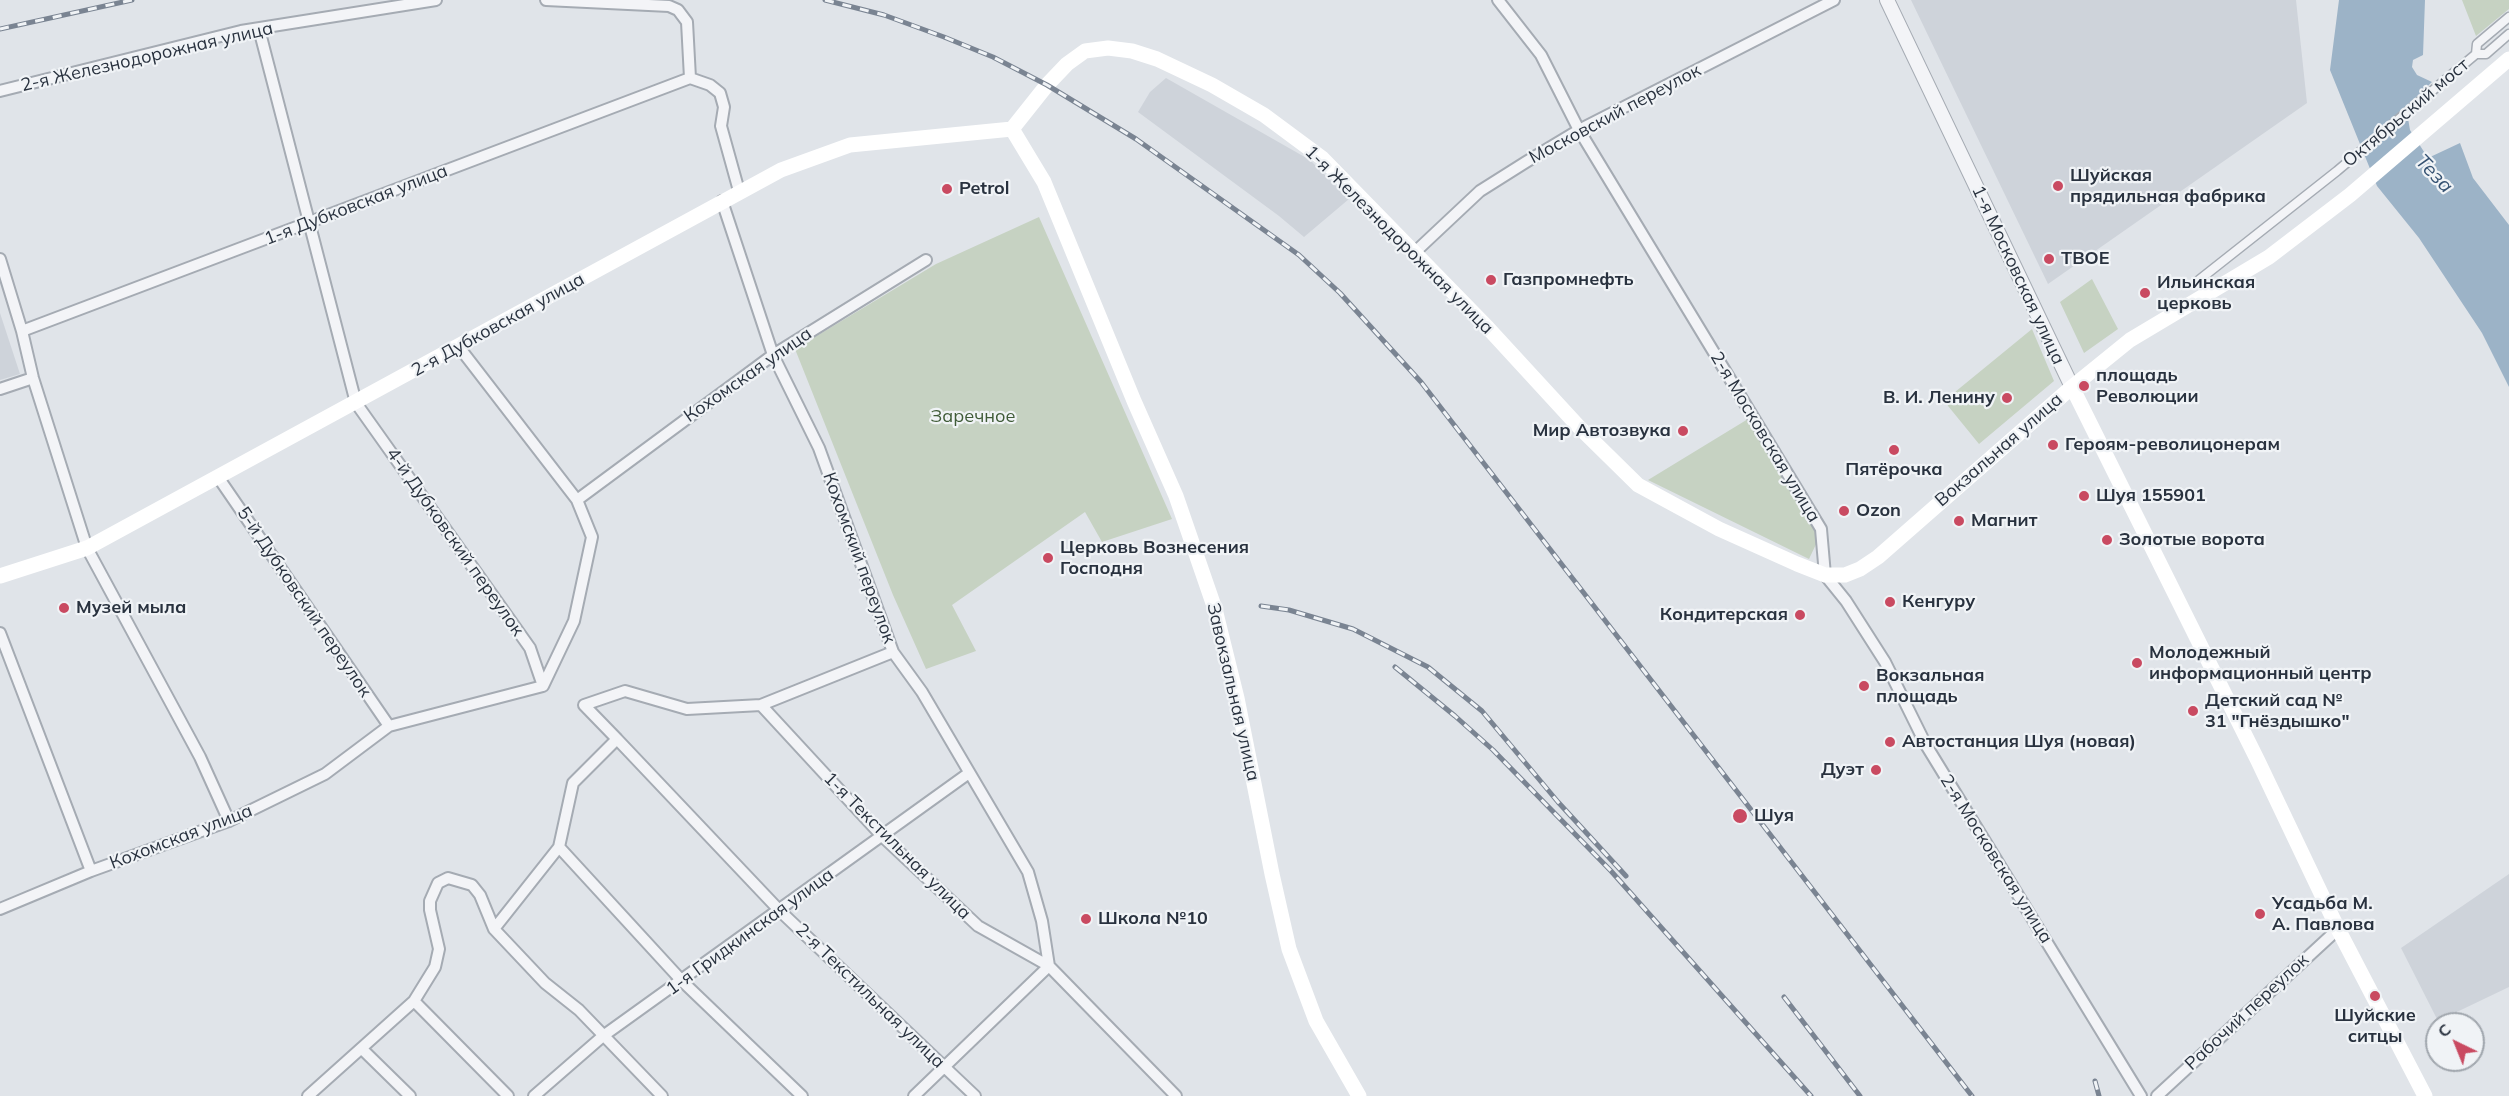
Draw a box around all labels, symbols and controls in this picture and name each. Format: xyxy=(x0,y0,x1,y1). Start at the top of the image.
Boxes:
street label: 2-я Железнодорожная улица xyxy=(19,17,275,97)
street label: Октябрьский мост xyxy=(2339,54,2473,172)
street label: Московский переулок xyxy=(1525,60,1705,168)
street label: 1-я Железнодорожная улица xyxy=(1300,141,1498,339)
water label: Теза xyxy=(2410,150,2458,198)
street label: 1-я Дубковская улица xyxy=(261,160,451,250)
place label: Шуйская прядильная фабрика xyxy=(2070,165,2266,207)
place label: Petrol xyxy=(959,178,1009,200)
marker: Шуйская прядильная фабрика xyxy=(2051,179,2065,193)
marker: Petrol xyxy=(940,182,954,196)
street label: 1-я Московская улица xyxy=(1967,182,2069,368)
place label: ТВОЕ xyxy=(2061,248,2109,270)
marker: ТВОЕ xyxy=(2042,252,2056,266)
street label: 2-я Дубковская улица xyxy=(408,268,588,382)
place label: Газпромнефть xyxy=(1503,269,1634,291)
place label: Ильинская церковь xyxy=(2157,272,2255,314)
marker: Газпромнефть xyxy=(1484,273,1498,287)
marker: Ильинская церковь xyxy=(2138,286,2152,300)
street label: Кохомская улица xyxy=(680,323,816,427)
street label: 2-я Московская улица xyxy=(1706,348,1824,526)
place label: площадь Революции xyxy=(2096,365,2198,407)
marker: площадь Революции xyxy=(2077,379,2091,393)
place label: В. И. Ленину xyxy=(1883,387,1995,409)
street label: Вокзальная улица xyxy=(1931,389,2067,511)
marker: В. И. Ленину xyxy=(2000,391,2014,405)
park label: Заречное xyxy=(930,406,1016,428)
place label: Мир Автозвука xyxy=(1533,420,1671,442)
marker: Мир Автозвука xyxy=(1676,424,1690,438)
place label: Героям-револицонерам xyxy=(2065,434,2280,456)
marker: Героям-револицонерам xyxy=(2046,438,2060,452)
marker: Пятёрочка xyxy=(1887,443,1901,457)
street label: 4-й Дубковский переулок xyxy=(382,444,528,640)
place label: Пятёрочка xyxy=(1845,459,1943,481)
street label: Кохомский переулок xyxy=(818,470,900,646)
place label: Шуя 155901 xyxy=(2096,485,2206,507)
marker: Шуя 155901 xyxy=(2077,489,2091,503)
place label: Ozon xyxy=(1856,500,1901,522)
street label: 5-й Дубковский переулок xyxy=(232,503,376,701)
marker: Ozon xyxy=(1837,504,1851,518)
place label: Магнит xyxy=(1971,510,2037,532)
marker: Магнит xyxy=(1952,514,1966,528)
place label: Золотые ворота xyxy=(2119,529,2265,551)
marker: Золотые ворота xyxy=(2100,533,2114,547)
place label: Церковь Вознесения Господня xyxy=(1060,537,1249,580)
marker: Церковь Вознесения Господня xyxy=(1041,551,1055,565)
place label: Кенгуру xyxy=(1902,591,1975,613)
marker: Кенгуру xyxy=(1883,595,1897,609)
place label: Музей мыла xyxy=(76,597,186,619)
marker: Музей мыла xyxy=(57,601,71,615)
street label: Завокзальная улица xyxy=(1202,601,1264,783)
place label: Кондитерская xyxy=(1660,604,1788,626)
marker: Кондитерская xyxy=(1793,608,1807,622)
place label: Молодежный информационный центр xyxy=(2149,642,2372,684)
marker: Молодежный информационный центр xyxy=(2130,656,2144,670)
place label: Вокзальная площадь xyxy=(1876,665,1984,708)
marker: Вокзальная площадь xyxy=(1857,679,1871,693)
place label: Детский сад № 31 "Гнёздышко" xyxy=(2205,690,2350,732)
marker: Детский сад № 31 "Гнёздышко" xyxy=(2186,704,2200,718)
place label: Автостанция Шуя (новая) xyxy=(1902,731,2136,753)
marker: Автостанция Шуя (новая) xyxy=(1883,735,1897,749)
place label: Дуэт xyxy=(1821,759,1864,781)
marker: Дуэт xyxy=(1869,763,1883,777)
street label: 1-я Текстильная улица xyxy=(819,768,975,924)
street label: 2-я Московская улица xyxy=(1935,771,2057,947)
street label: Кохомская улица xyxy=(107,800,255,874)
place label: Шуя xyxy=(1754,805,1794,827)
marker: Шуя xyxy=(1731,807,1749,825)
street label: 1-я Гридкинская улица xyxy=(662,864,838,1000)
place label: Усадьба М. А. Павлова xyxy=(2272,893,2375,936)
marker: Усадьба М. А. Павлова xyxy=(2253,907,2267,921)
place label: Школа №10 xyxy=(1098,908,1208,930)
marker: Школа №10 xyxy=(1079,912,1093,926)
street label: 2-я Текстильная улица xyxy=(791,919,949,1073)
street label: Рабочий переулок xyxy=(2181,949,2313,1075)
marker: Шуйские ситцы xyxy=(2368,989,2382,1003)
place label: Шуйские ситцы xyxy=(2334,1005,2416,1048)
north arrow xyxy=(2425,1012,2485,1072)
text: С xyxy=(2433,1019,2455,1041)

